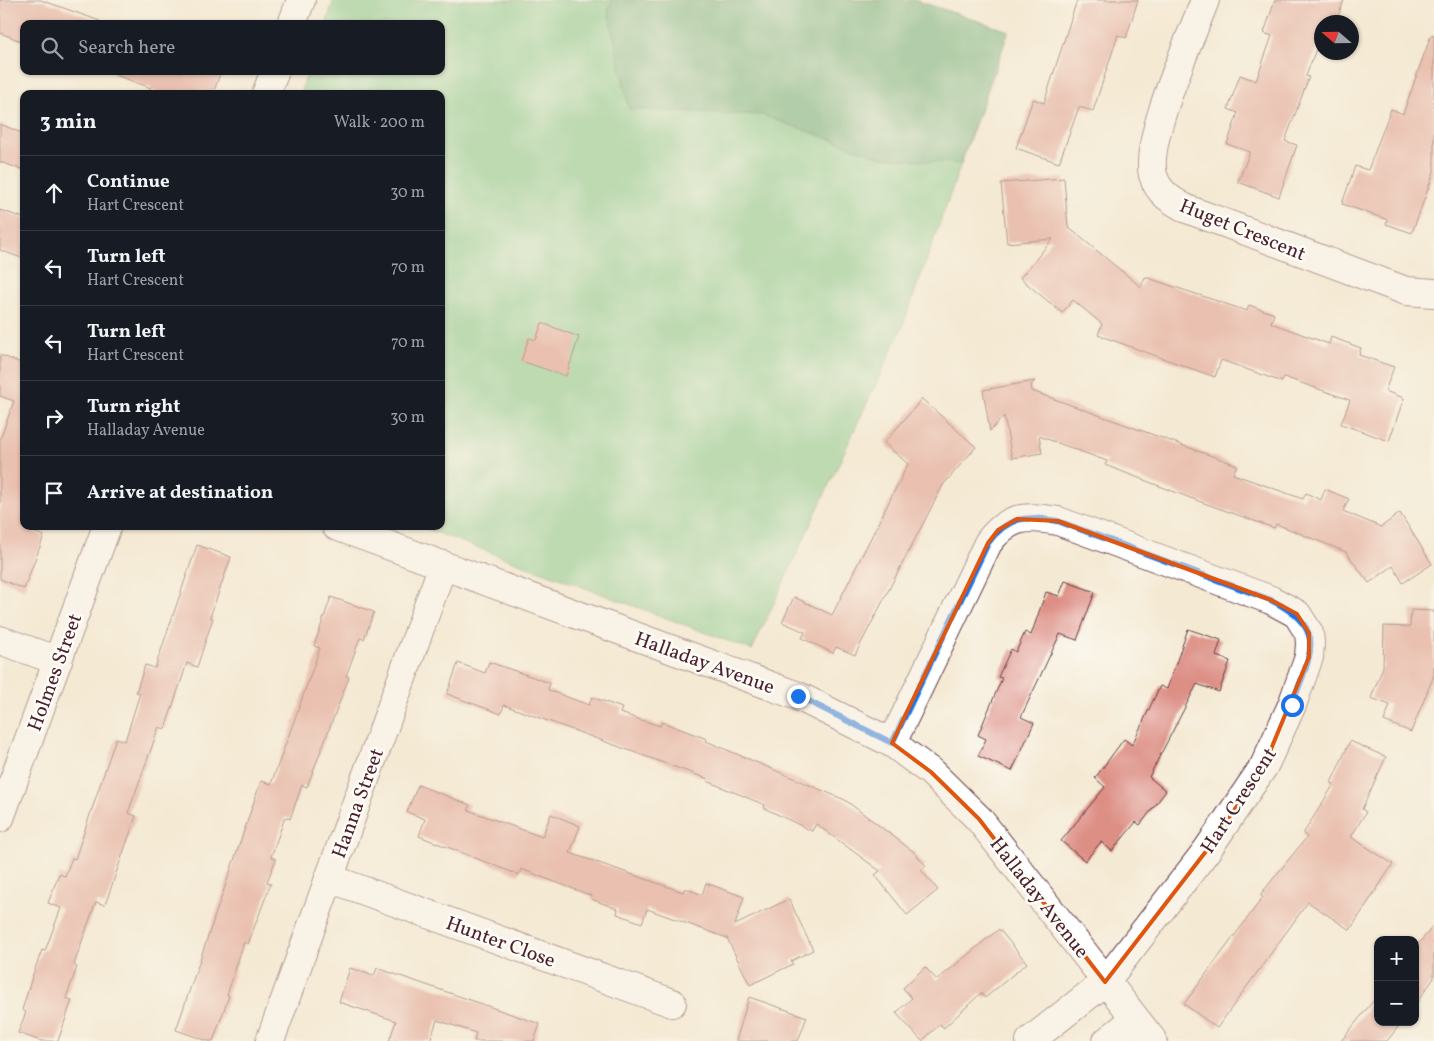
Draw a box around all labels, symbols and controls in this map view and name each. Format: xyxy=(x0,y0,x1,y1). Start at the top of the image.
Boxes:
north arrow xyxy=(1314,15,1359,60)
search box xyxy=(20,20,445,75)
icon: search xyxy=(38,34,66,62)
text: Search here xyxy=(78,35,175,61)
text: 3 min xyxy=(40,108,96,137)
text: Walk · 200 m xyxy=(334,112,425,134)
text: Continue xyxy=(87,169,170,195)
icon: ahead xyxy=(40,179,68,207)
text: 30 m xyxy=(390,182,425,204)
street label: Huget Crescent xyxy=(1175,193,1310,269)
text: Hart Crescent xyxy=(87,195,184,217)
text: Turn left xyxy=(87,244,166,270)
icon: left xyxy=(40,254,68,282)
text: 70 m xyxy=(391,257,425,279)
text: Hart Crescent xyxy=(87,270,184,292)
text: Turn left xyxy=(87,319,166,345)
icon: left xyxy=(40,329,68,357)
text: 70 m xyxy=(391,332,425,354)
text: Hart Crescent xyxy=(87,345,184,367)
text: Turn right xyxy=(87,394,180,420)
icon: right xyxy=(40,404,68,432)
text: 30 m xyxy=(390,407,425,429)
text: Halladay Avenue xyxy=(87,420,205,442)
icon: arrive xyxy=(40,479,68,507)
text: Arrive at destination xyxy=(87,480,273,506)
street label: Holmes Street xyxy=(22,610,90,736)
street label: Halladay Avenue xyxy=(630,626,778,702)
route end xyxy=(787,685,810,708)
route start xyxy=(1281,694,1304,717)
street label: Hart Crescent xyxy=(1195,743,1284,860)
street label: Hanna Street xyxy=(326,745,392,863)
street label: Halladay Avenue xyxy=(982,832,1095,965)
street label: Hunter Close xyxy=(442,910,559,976)
map controls xyxy=(1374,936,1419,1026)
button: + xyxy=(1374,936,1419,981)
button: − xyxy=(1374,981,1419,1026)

